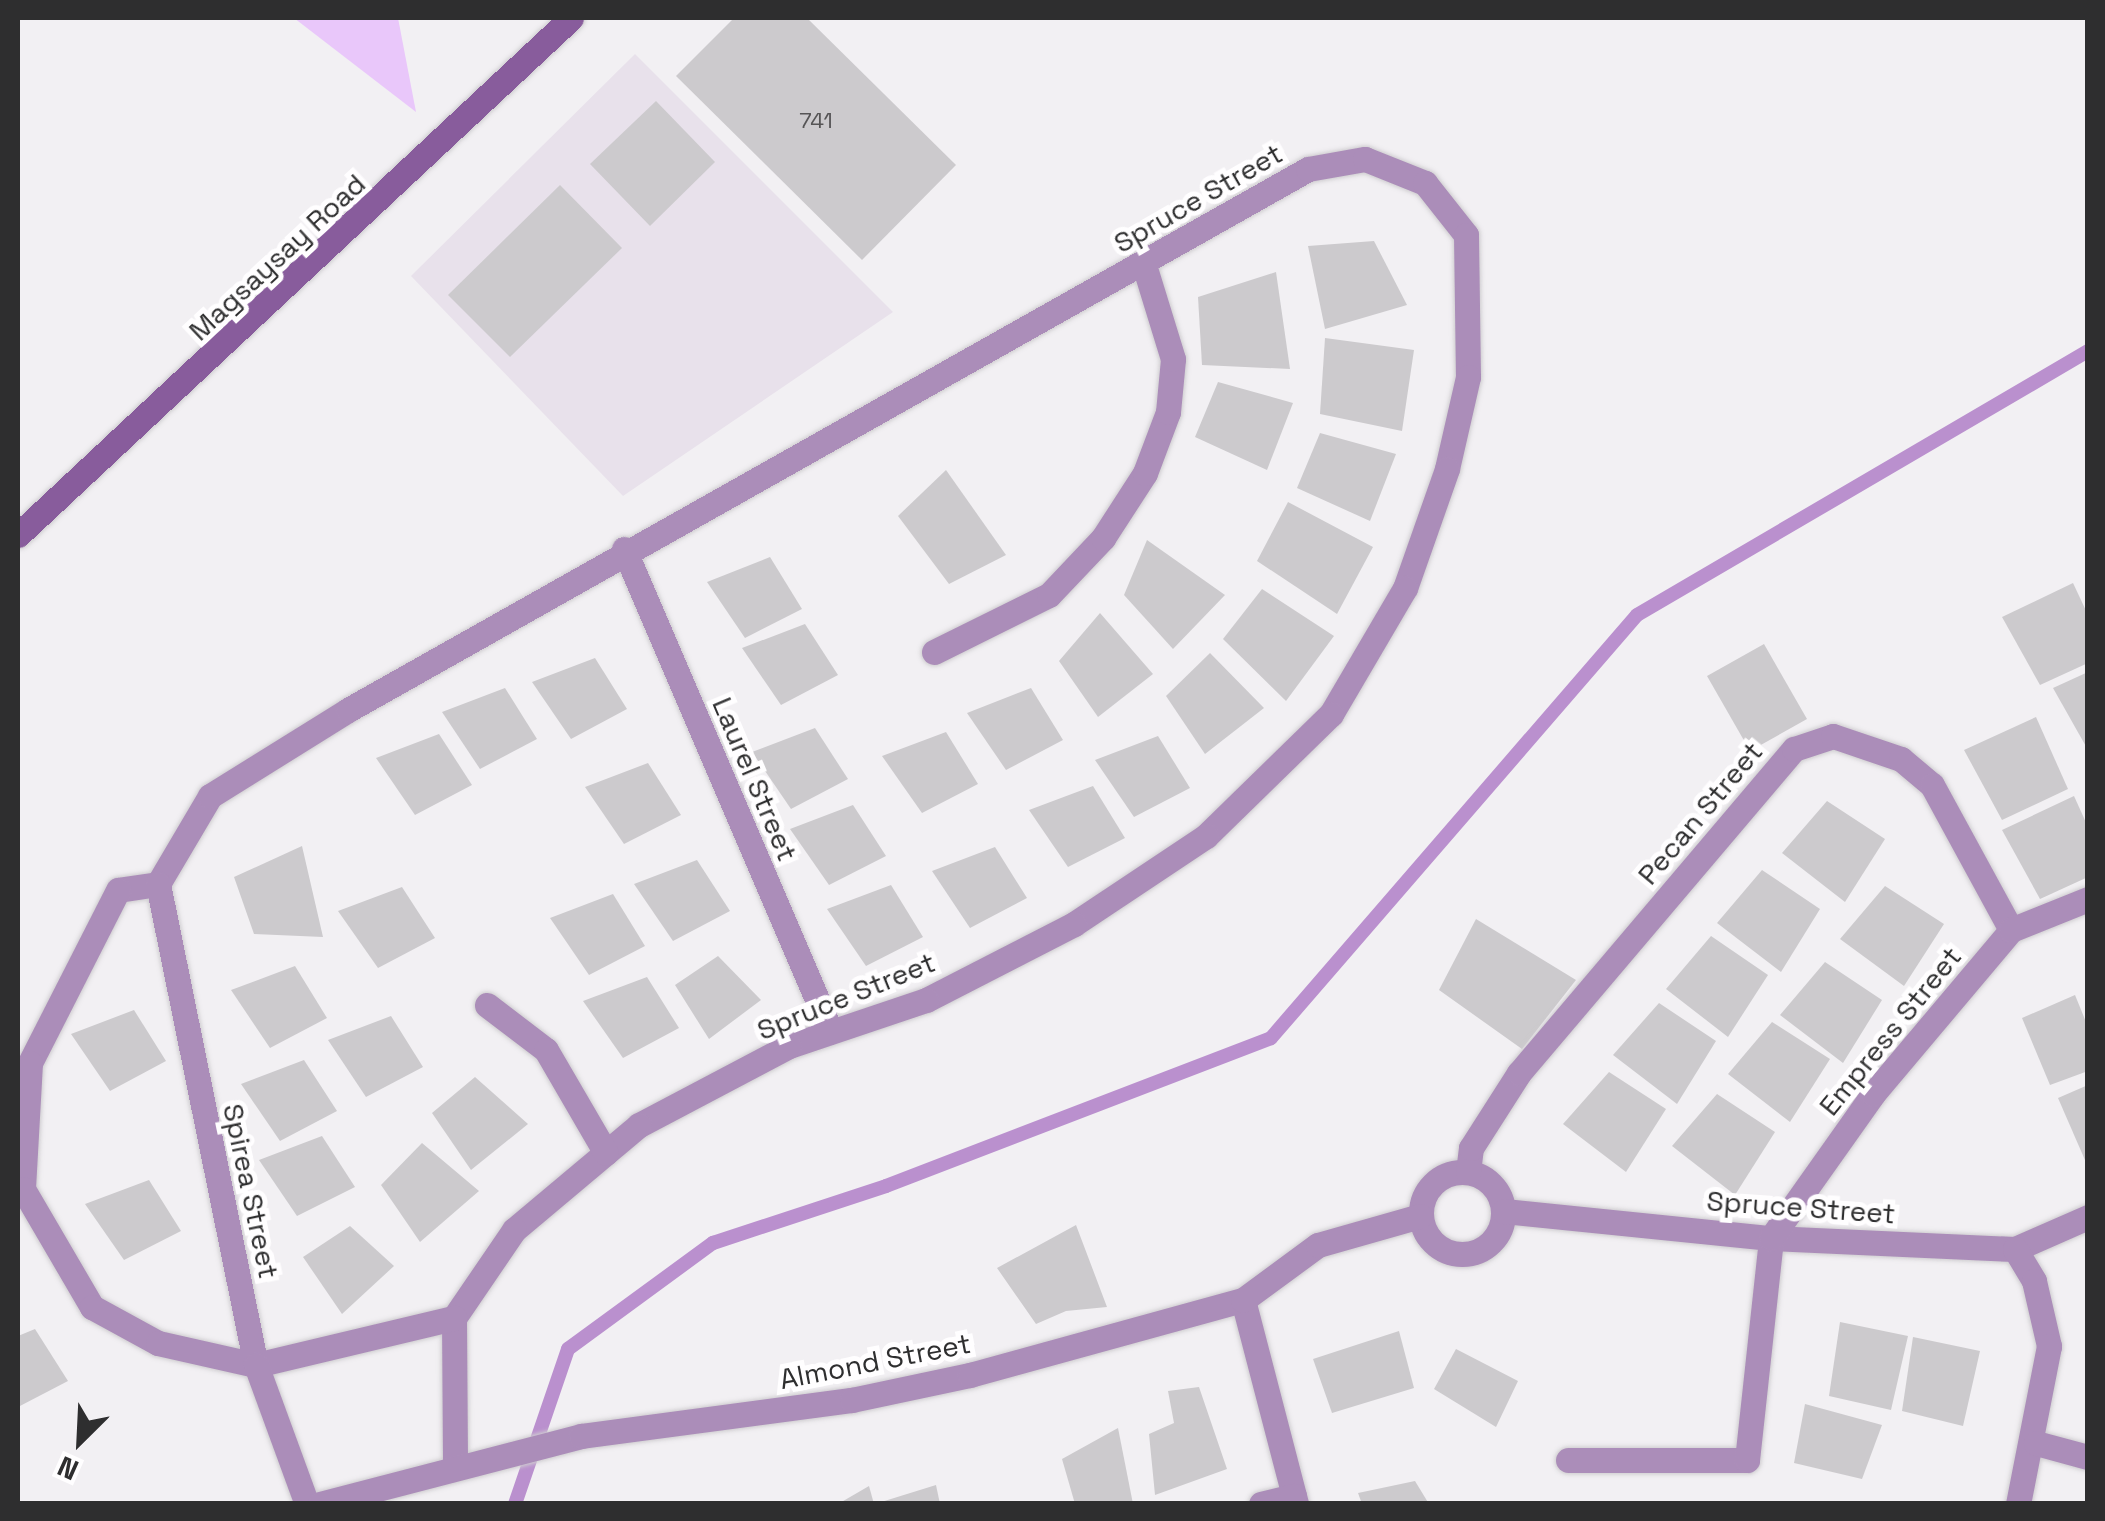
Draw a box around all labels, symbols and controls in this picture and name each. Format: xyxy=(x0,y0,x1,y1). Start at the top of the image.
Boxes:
house number: 741 xyxy=(799,108,833,134)
street label: Spruce Street xyxy=(1108,136,1288,260)
street label: Magsaysay Road xyxy=(182,167,372,347)
street label: Laurel Street xyxy=(705,692,805,866)
street label: Pecan Street xyxy=(1631,735,1769,891)
street label: Empress Street xyxy=(1812,940,1968,1122)
street label: Spruce Street xyxy=(752,945,940,1047)
street label: Spirea Street xyxy=(216,1101,286,1281)
street label: Spruce Street xyxy=(1706,1184,1896,1230)
street label: Almond Street xyxy=(777,1326,973,1396)
north arrow xyxy=(30,1391,130,1491)
text: N xyxy=(52,1448,84,1489)

